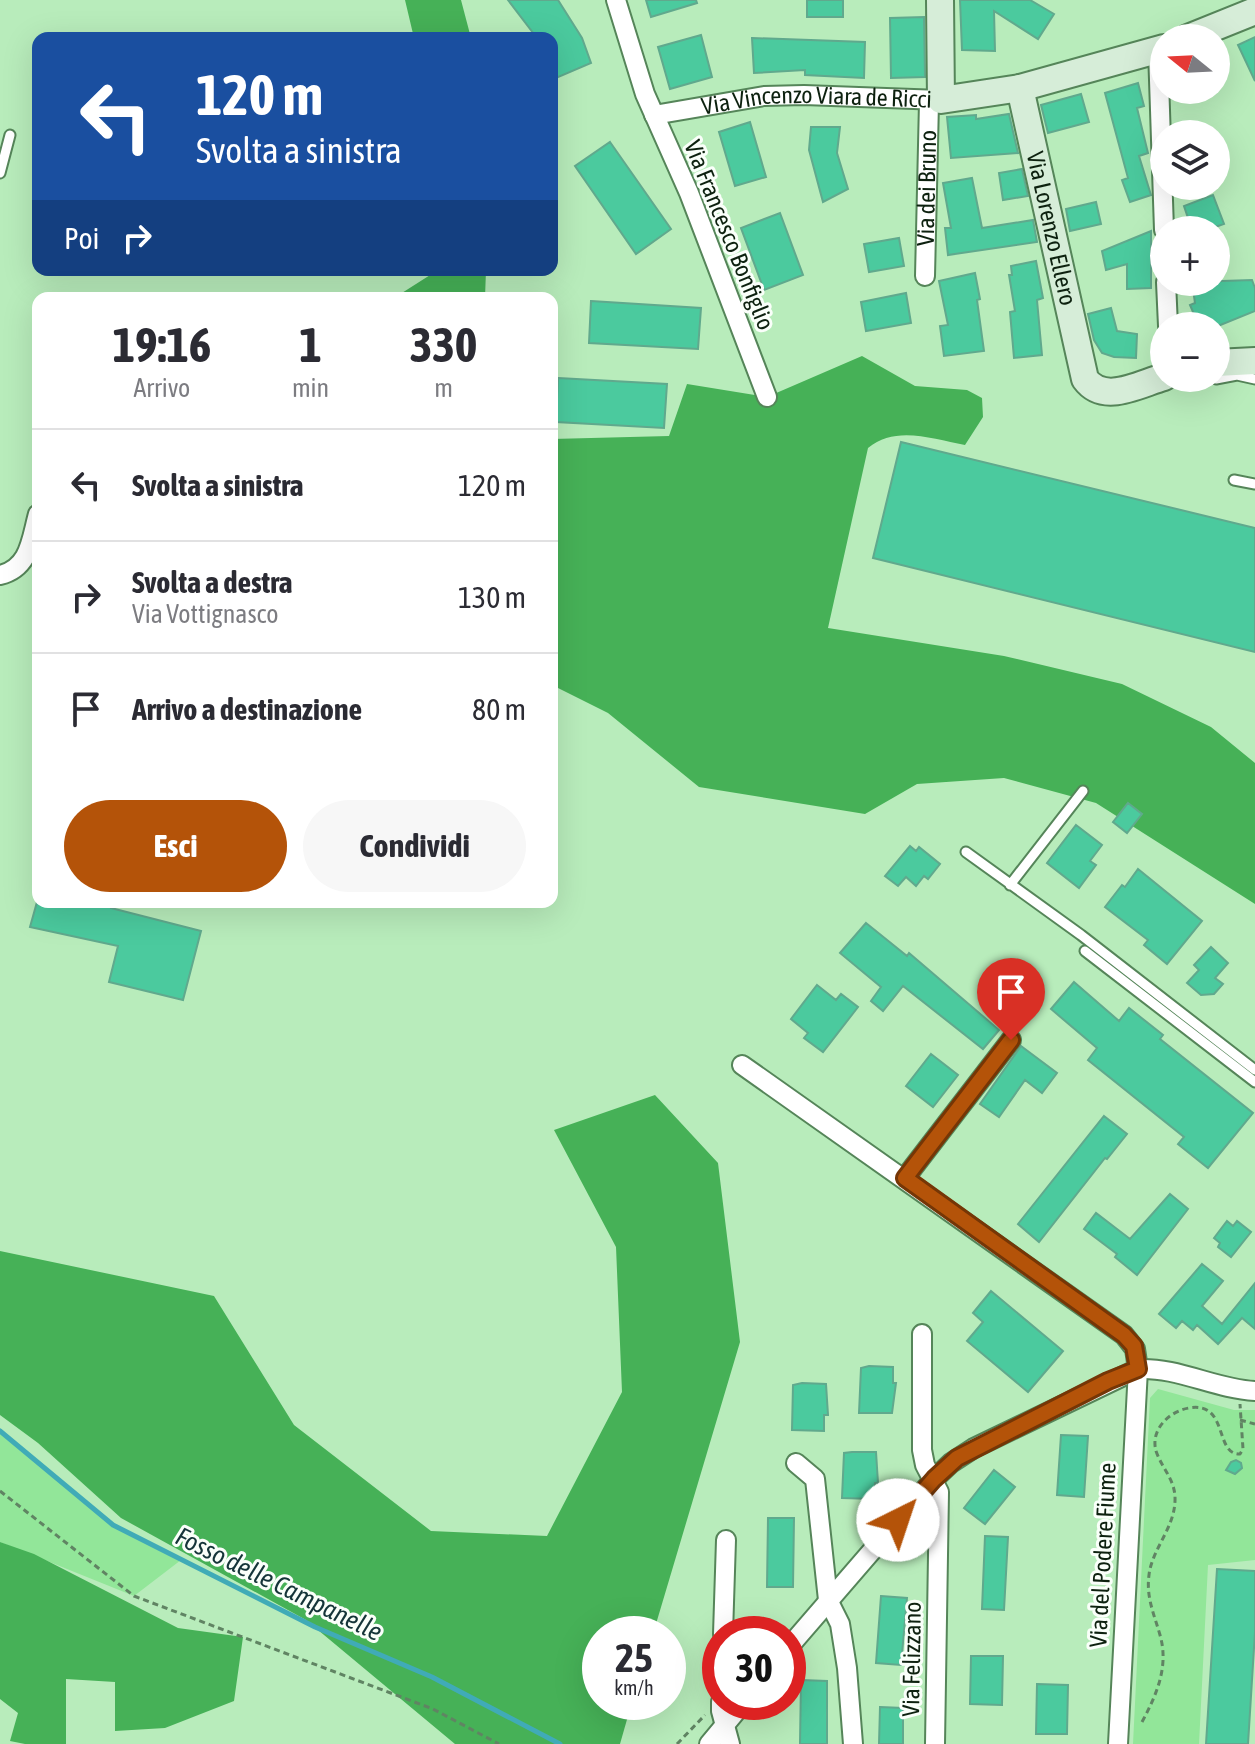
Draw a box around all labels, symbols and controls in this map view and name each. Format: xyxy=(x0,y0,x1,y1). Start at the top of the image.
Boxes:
north arrow xyxy=(1150,24,1230,104)
map controls xyxy=(1150,24,1230,392)
text: 120 m xyxy=(196,63,323,127)
icon: left xyxy=(64,64,168,168)
street label: Via Vincenzo Viara de Ricci xyxy=(699,81,932,120)
button: layers xyxy=(1150,120,1230,200)
text: Svolta a sinistra xyxy=(196,129,402,171)
street label: Via dei Bruno xyxy=(912,130,941,246)
street label: Via Francesco Bonfiglio xyxy=(679,136,780,333)
street label: Via Lorenzo Ellero xyxy=(1022,149,1082,308)
icon: right xyxy=(115,216,159,260)
button: + xyxy=(1150,216,1230,296)
text: Poi xyxy=(64,221,99,255)
button: − xyxy=(1150,312,1230,392)
text: 19:16 xyxy=(113,317,211,372)
text: 1 xyxy=(299,317,322,372)
text: 330 xyxy=(410,317,477,372)
text: Arrivo xyxy=(134,373,190,403)
text: min xyxy=(292,373,329,403)
text: m xyxy=(434,373,453,403)
icon: left xyxy=(64,463,108,507)
text: Svolta a sinistra xyxy=(132,468,304,502)
text: 120 m xyxy=(458,468,526,502)
text: Svolta a destra xyxy=(132,565,292,599)
icon: right xyxy=(64,575,108,619)
text: 130 m xyxy=(458,580,526,614)
text: Via Vottignasco xyxy=(132,599,278,629)
icon: arrive xyxy=(64,687,108,731)
text: Arrivo a destinazione xyxy=(132,692,362,726)
text: 80 m xyxy=(472,692,526,726)
button: Esci xyxy=(64,800,287,892)
button: Condividi xyxy=(303,800,526,892)
pin xyxy=(977,958,1045,1040)
icon: arrive xyxy=(989,970,1033,1014)
street label: Via del Podere Fiume xyxy=(1084,1462,1121,1648)
position arrow xyxy=(856,1478,940,1562)
water label: Fosso delle Campanelle xyxy=(171,1521,387,1647)
street label: Via Felizzano xyxy=(897,1601,926,1717)
speed limit sign: 30 xyxy=(702,1616,806,1720)
text: 25 xyxy=(615,1635,653,1680)
text: km/h xyxy=(614,1676,654,1699)

